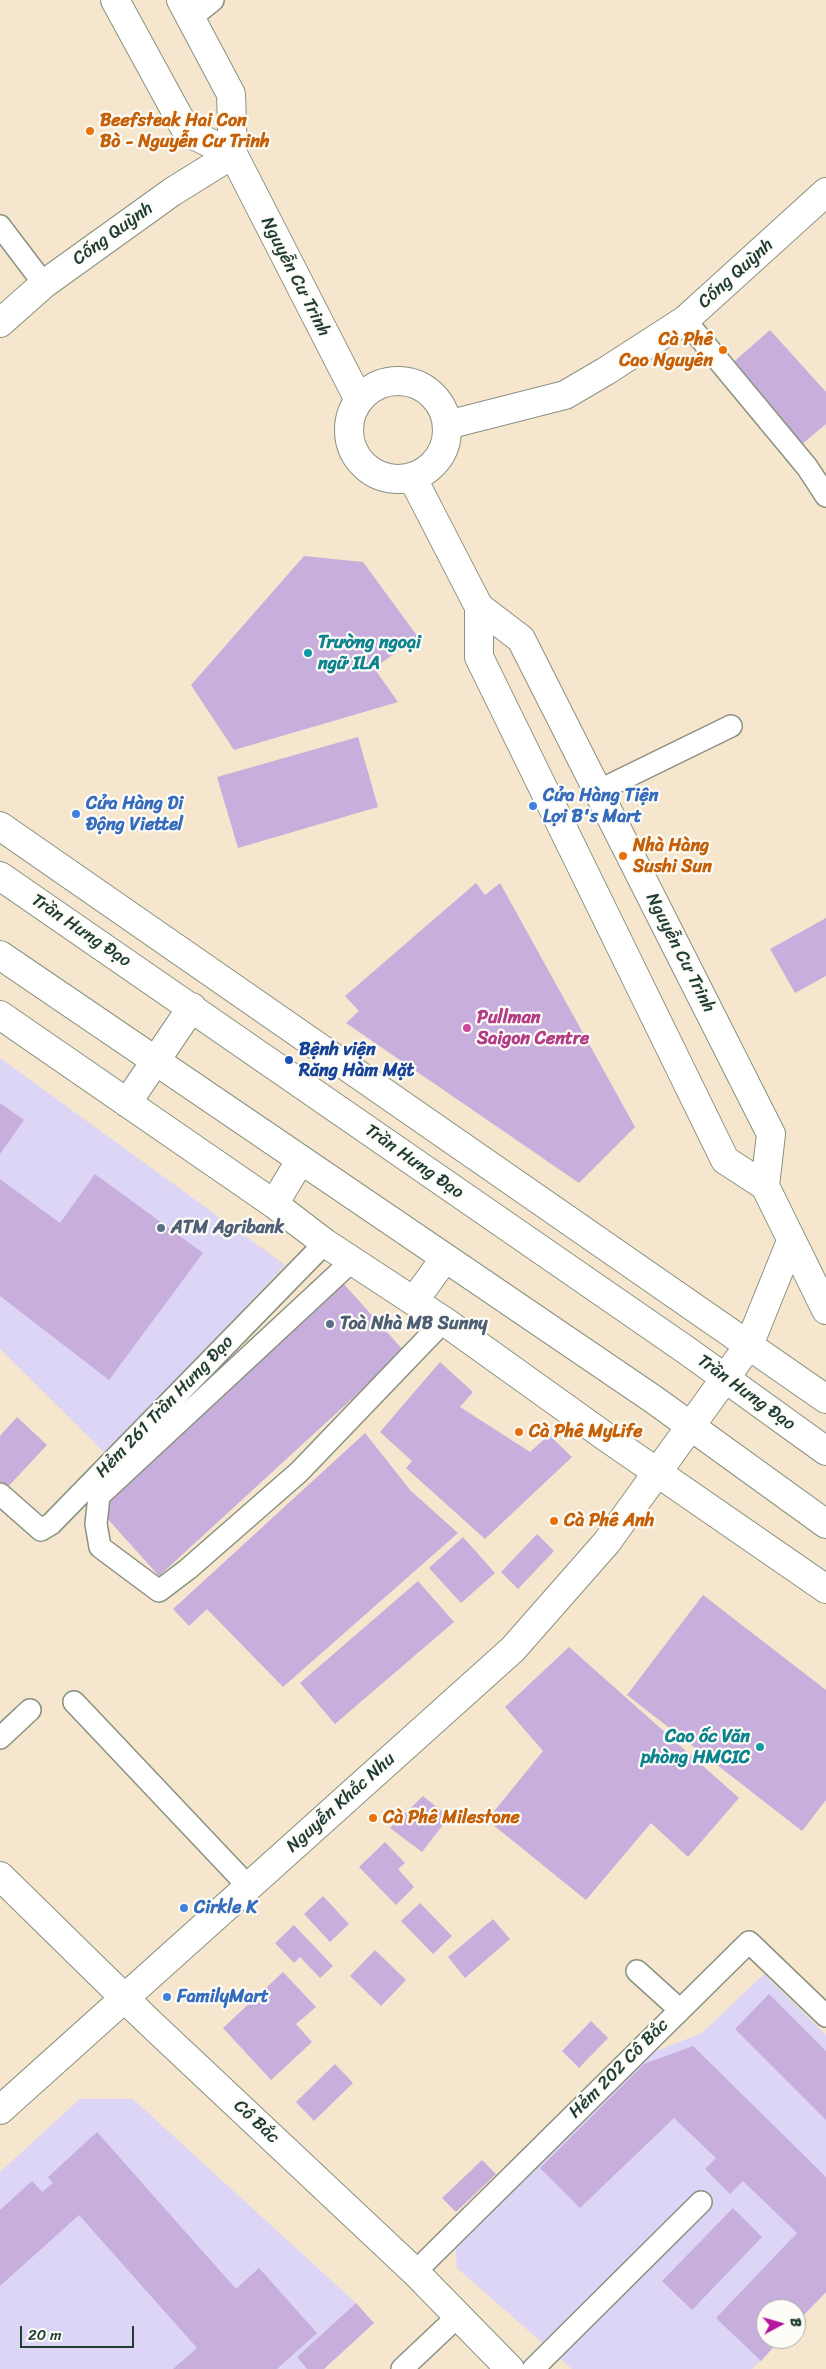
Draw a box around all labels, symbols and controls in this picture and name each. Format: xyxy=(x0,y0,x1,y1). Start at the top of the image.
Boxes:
place label: Beefsteak Hai Con Bò - Nguyễn Cư Trinh xyxy=(100,110,269,152)
marker: Beefsteak Hai Con Bò - Nguyễn Cư Trinh xyxy=(84,125,96,137)
street label: Cống Quỳnh xyxy=(69,198,157,270)
street label: Nguyễn Cư Trinh xyxy=(256,214,334,340)
street label: Cống Quỳnh xyxy=(694,235,778,313)
place label: Cà Phê Cao Nguyên xyxy=(619,329,713,372)
marker: Cà Phê Cao Nguyên xyxy=(717,344,729,356)
place label: Trường ngoại ngữ ILA xyxy=(318,632,421,674)
marker: Trường ngoại ngữ ILA xyxy=(302,647,314,659)
place label: Cửa Hàng Tiện Lợi B's Mart xyxy=(543,785,658,828)
place label: Cửa Hàng Di Động Viettel xyxy=(86,793,183,836)
marker: Cửa Hàng Tiện Lợi B's Mart xyxy=(527,800,539,812)
marker: Cửa Hàng Di Động Viettel xyxy=(70,808,82,820)
place label: Nhà Hàng Sushi Sun xyxy=(633,835,712,878)
marker: Nhà Hàng Sushi Sun xyxy=(617,850,629,862)
street label: Trần Hưng Đạo xyxy=(27,890,135,972)
street label: Nguyễn Cư Trinh xyxy=(641,890,719,1016)
place label: Pullman Saigon Centre xyxy=(477,1007,589,1050)
marker: Pullman Saigon Centre xyxy=(461,1022,473,1034)
place label: Bệnh viện Răng Hàm Mặt xyxy=(299,1039,414,1082)
marker: Bệnh viện Răng Hàm Mặt xyxy=(283,1054,295,1066)
street label: Trần Hưng Đạo xyxy=(360,1120,468,1204)
place label: ATM Agribank xyxy=(171,1217,284,1239)
marker: ATM Agribank xyxy=(155,1222,167,1234)
place label: Toà Nhà MB Sunny xyxy=(340,1313,487,1335)
marker: Toà Nhà MB Sunny xyxy=(324,1318,336,1330)
street label: Hẻm 261 Trần Hưng Đạo xyxy=(92,1331,238,1483)
street label: Trần Hưng Đạo xyxy=(693,1350,799,1436)
place label: Cà Phê MyLife xyxy=(529,1421,643,1443)
marker: Cà Phê MyLife xyxy=(513,1426,525,1438)
place label: Cà Phê Anh xyxy=(564,1510,654,1532)
marker: Cà Phê Anh xyxy=(548,1515,560,1527)
place label: Cao ốc Văn phòng HMCIC xyxy=(641,1726,750,1768)
marker: Cao ốc Văn phòng HMCIC xyxy=(754,1741,766,1753)
street label: Nguyễn Khắc Nhu xyxy=(282,1749,400,1857)
place label: Cà Phê Milestone xyxy=(383,1807,520,1829)
marker: Cà Phê Milestone xyxy=(367,1812,379,1824)
place label: Cirkle K xyxy=(194,1897,257,1919)
marker: Cirkle K xyxy=(178,1902,190,1914)
place label: FamilyMart xyxy=(177,1986,269,2008)
marker: FamilyMart xyxy=(161,1991,173,2003)
street label: Hẻm 202 Cô Bắc xyxy=(565,2015,673,2123)
street label: Cô Bắc xyxy=(229,2096,283,2148)
north arrow xyxy=(756,2299,806,2349)
scale bar xyxy=(22,2316,136,2348)
text: B xyxy=(783,2317,808,2328)
text: 20 m xyxy=(28,2322,62,2348)

